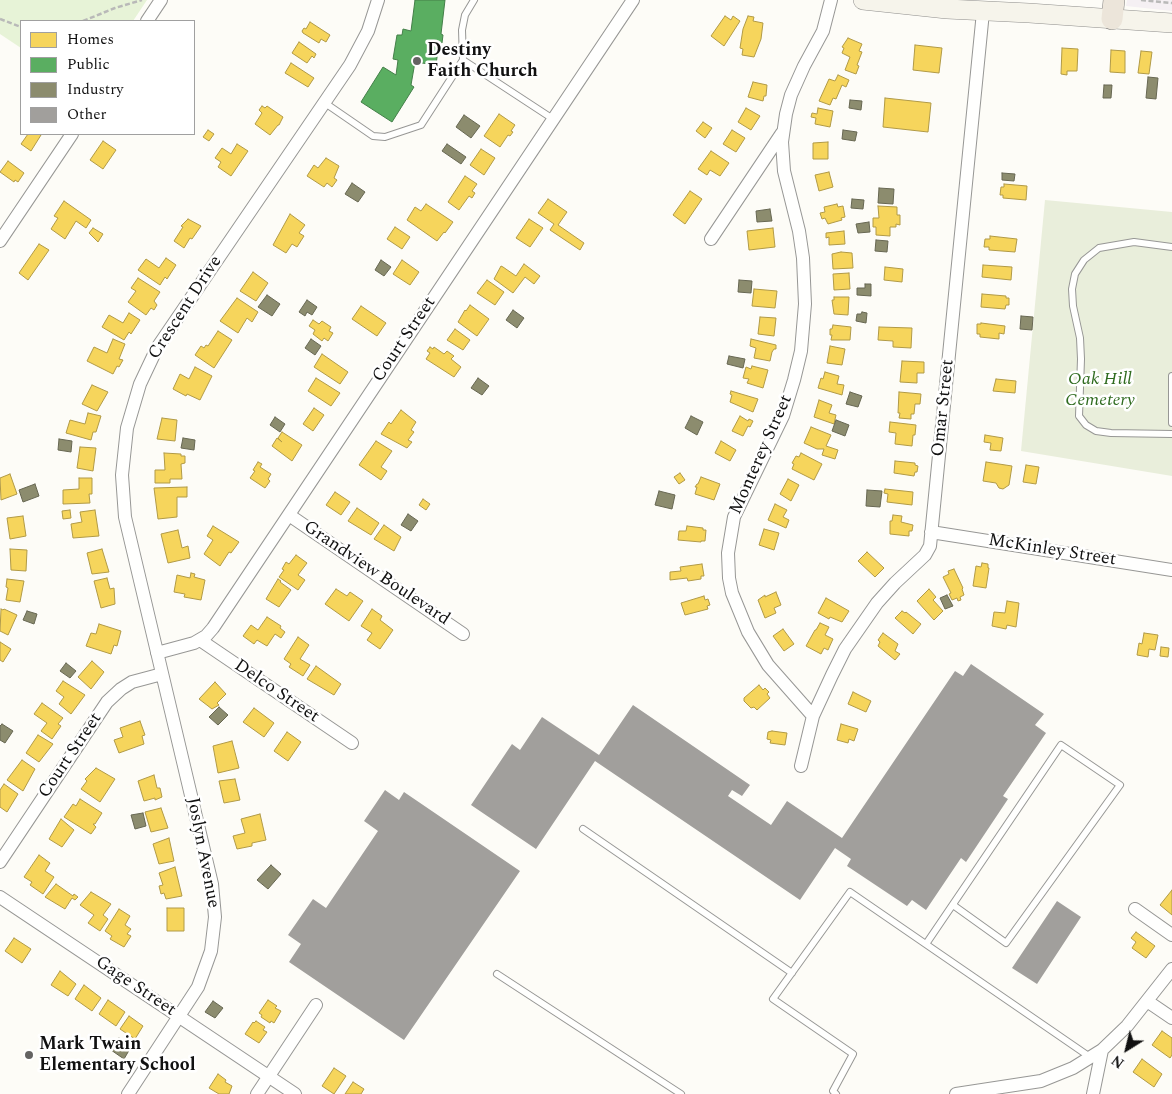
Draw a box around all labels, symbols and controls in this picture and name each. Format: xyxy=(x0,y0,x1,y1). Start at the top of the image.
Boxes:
legend xyxy=(20,20,195,135)
text: Homes xyxy=(67,28,114,51)
place label: Destiny Faith Church xyxy=(427,40,538,82)
text: Public xyxy=(67,53,110,76)
marker: Destiny Faith Church xyxy=(411,55,423,67)
text: Industry xyxy=(67,78,123,101)
text: Other xyxy=(67,103,106,126)
street label: Crescent Drive xyxy=(144,252,228,364)
street label: Court Street xyxy=(369,293,441,387)
street label: Omar Street xyxy=(928,358,960,458)
park label: Oak Hill Cemetery xyxy=(1065,369,1135,412)
street label: Monterey Street xyxy=(726,392,798,518)
street label: Grandview Boulevard xyxy=(299,517,453,631)
street label: McKinley Street xyxy=(987,530,1117,572)
street label: Delco Street xyxy=(229,656,323,728)
street label: Court Street xyxy=(35,709,107,803)
street label: Joslyn Avenue xyxy=(181,796,223,910)
street label: Gage Street xyxy=(91,952,179,1022)
north arrow xyxy=(1102,1024,1152,1074)
place label: Mark Twain Elementary School xyxy=(39,1034,196,1076)
marker: Mark Twain Elementary School xyxy=(23,1049,35,1061)
text: N xyxy=(1107,1050,1129,1073)

